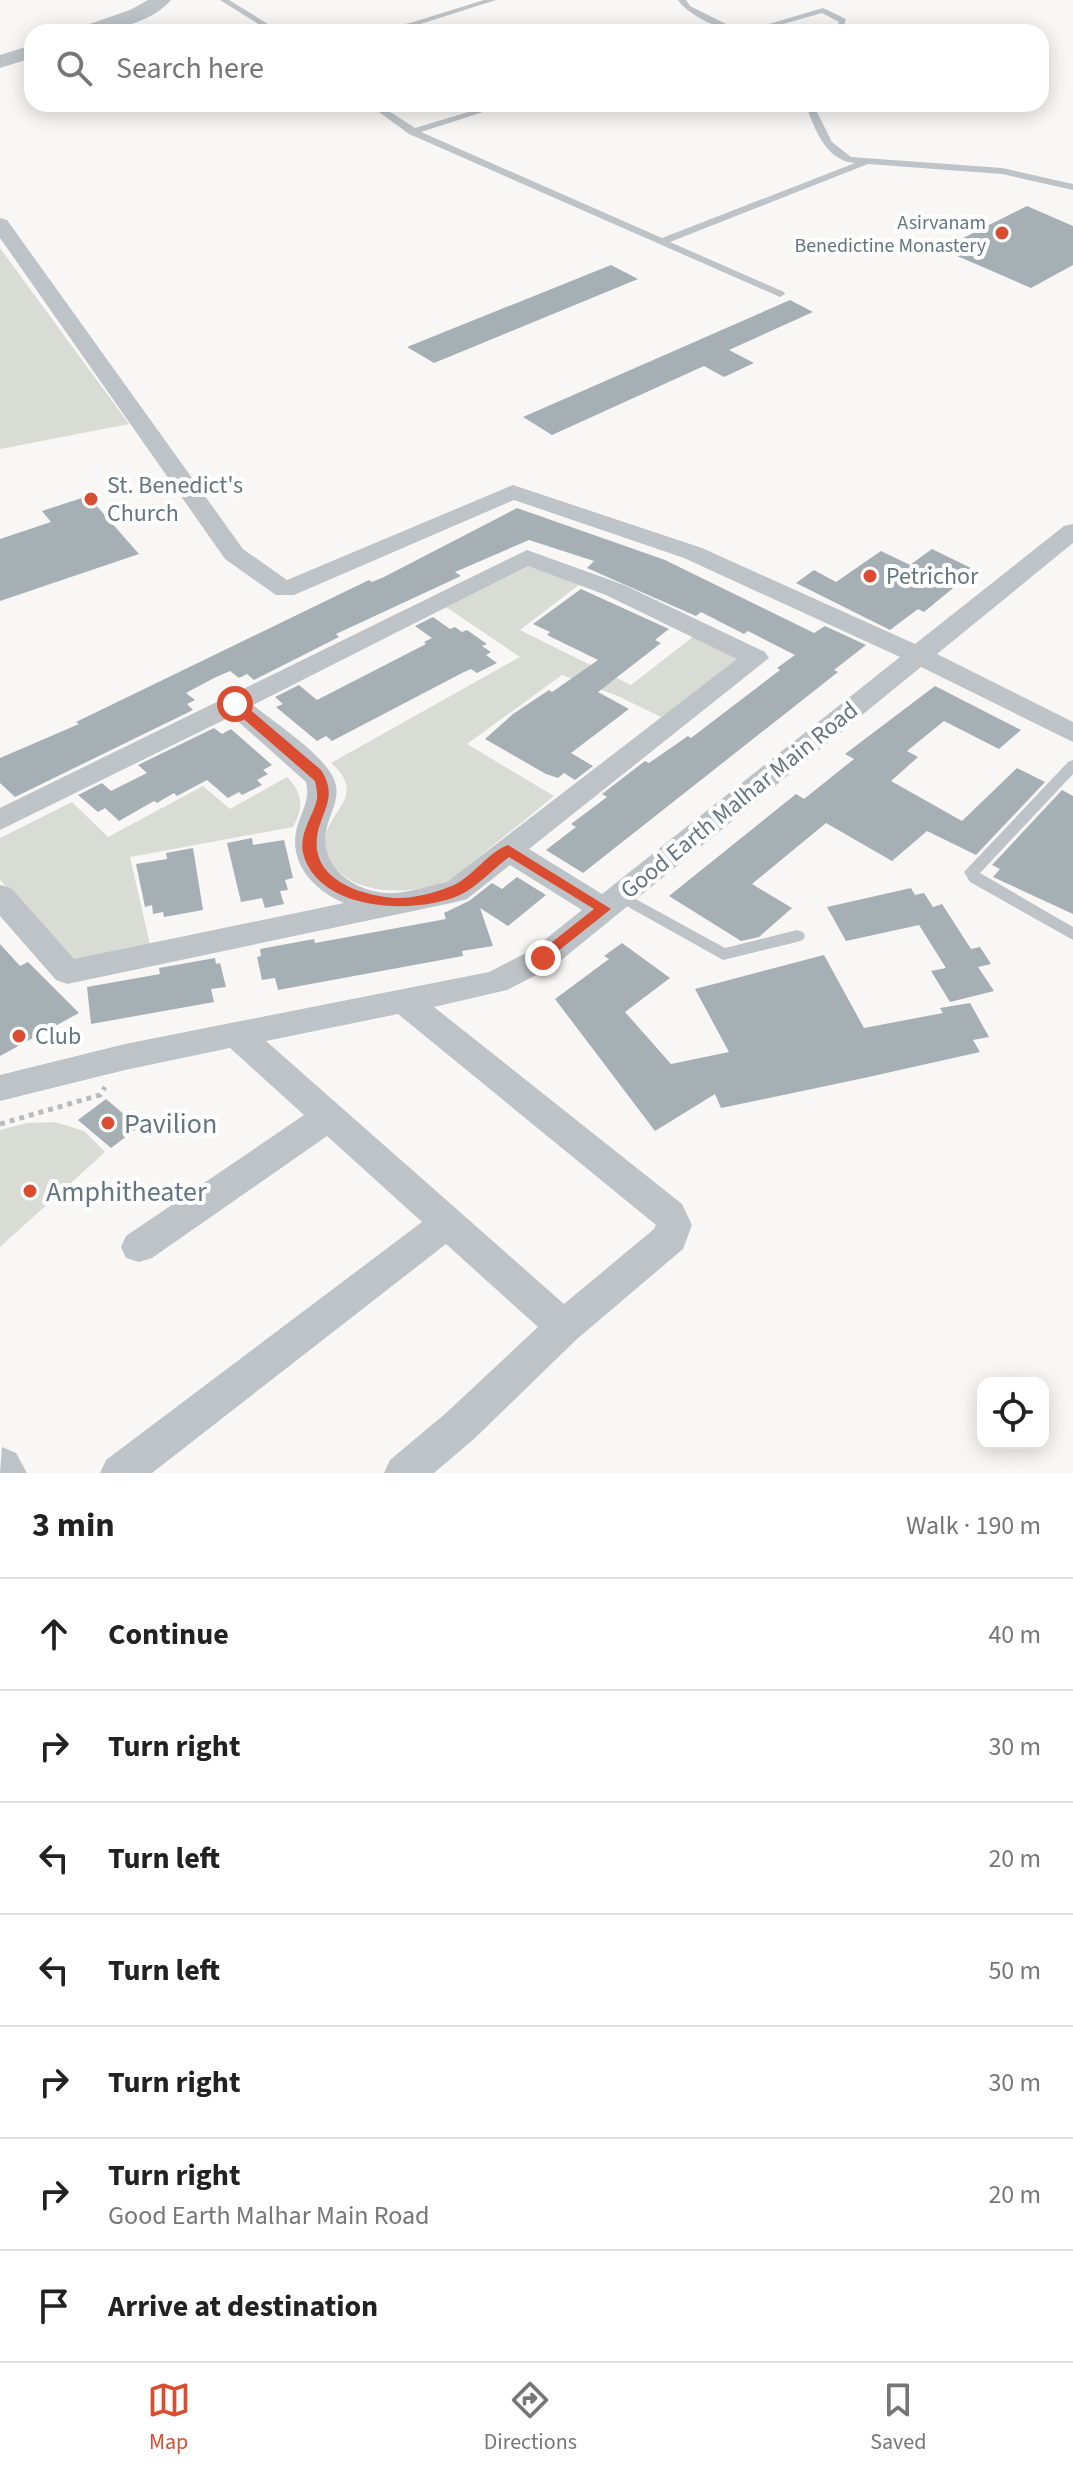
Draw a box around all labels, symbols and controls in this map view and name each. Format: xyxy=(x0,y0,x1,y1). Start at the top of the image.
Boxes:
search box xyxy=(24,24,1049,112)
icon: search xyxy=(52,46,96,90)
text: Search here xyxy=(116,47,264,90)
place label: Asirvanam Benedictine Monastery xyxy=(794,209,987,260)
marker: Asirvanam Benedictine Monastery xyxy=(993,224,1011,242)
place label: St. Benedict's Church xyxy=(107,468,243,531)
marker: St. Benedict's Church xyxy=(82,490,100,508)
place label: Petrichor xyxy=(886,559,979,594)
marker: Petrichor xyxy=(861,567,879,585)
route start xyxy=(217,686,253,722)
street label: Good Earth Malhar Main Road xyxy=(613,693,866,907)
route end xyxy=(525,940,561,976)
place label: Club xyxy=(35,1019,81,1054)
marker: Club xyxy=(10,1027,28,1045)
place label: Pavilion xyxy=(124,1104,217,1144)
marker: Pavilion xyxy=(99,1114,117,1132)
place label: Amphitheater xyxy=(46,1172,207,1212)
marker: Amphitheater xyxy=(21,1182,39,1200)
map controls xyxy=(977,1377,1049,1449)
button: locate xyxy=(977,1377,1049,1449)
text: 3 min xyxy=(32,1501,115,1550)
text: Walk · 190 m xyxy=(906,1507,1041,1544)
icon: ahead xyxy=(32,1612,76,1656)
text: Continue xyxy=(108,1613,229,1656)
text: 40 m xyxy=(988,1616,1041,1653)
icon: right xyxy=(32,1724,76,1768)
text: Turn right xyxy=(108,1725,240,1768)
text: 30 m xyxy=(988,1728,1041,1765)
icon: left xyxy=(32,1836,76,1880)
text: Turn left xyxy=(108,1837,220,1880)
text: 20 m xyxy=(988,1840,1041,1877)
icon: left xyxy=(32,1948,76,1992)
text: Turn left xyxy=(108,1949,220,1992)
text: 50 m xyxy=(988,1952,1041,1989)
icon: right xyxy=(32,2060,76,2104)
text: Turn right xyxy=(108,2061,240,2104)
text: 30 m xyxy=(988,2064,1041,2101)
text: Turn right xyxy=(108,2154,240,2197)
icon: right xyxy=(32,2172,76,2216)
text: 20 m xyxy=(988,2176,1041,2213)
text: Good Earth Malhar Main Road xyxy=(108,2197,430,2234)
icon: arrive xyxy=(32,2284,76,2328)
text: Arrive at destination xyxy=(108,2285,378,2328)
tab: Map xyxy=(147,2378,191,2458)
tab: Directions xyxy=(484,2378,577,2458)
tab: Saved xyxy=(870,2378,926,2458)

